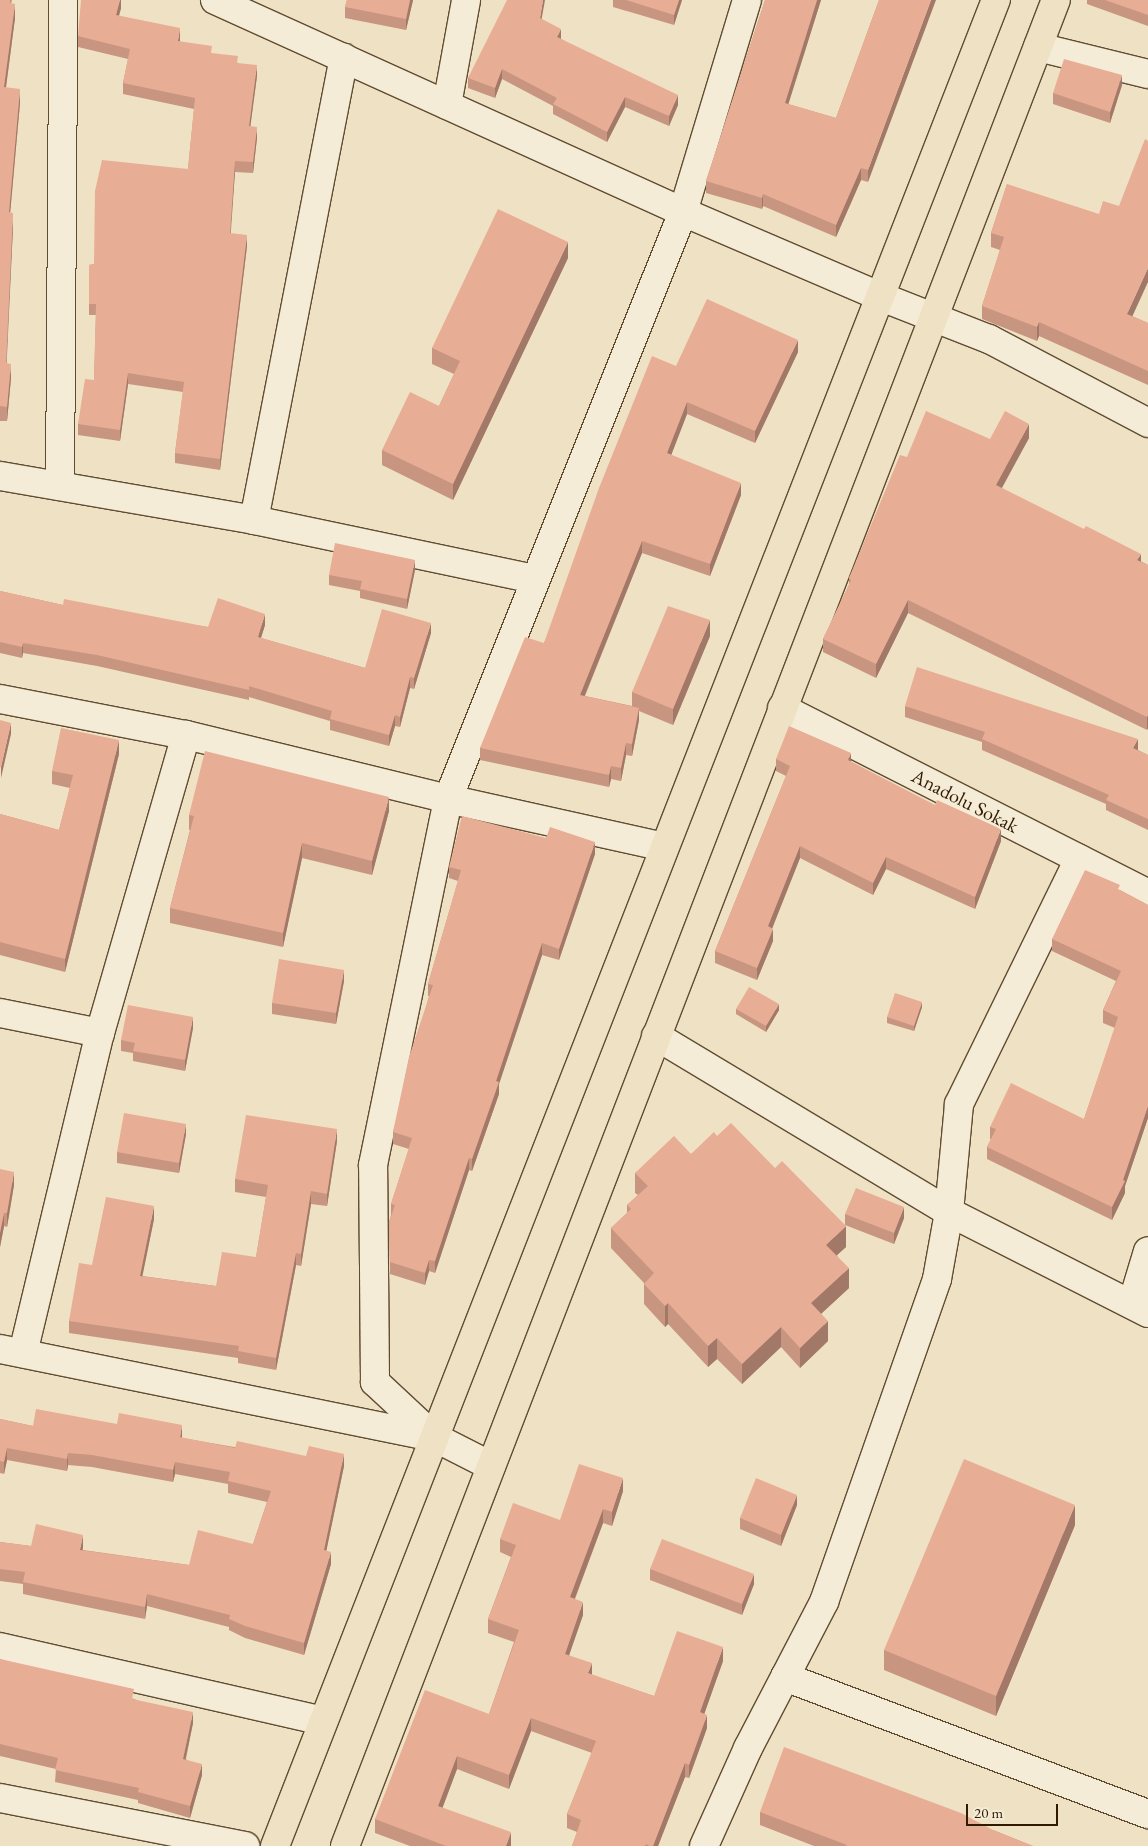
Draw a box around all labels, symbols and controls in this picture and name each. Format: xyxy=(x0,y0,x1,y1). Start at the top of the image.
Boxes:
street label: Anadolu Sokak xyxy=(907,764,1023,838)
scale bar xyxy=(968,1794,1060,1826)
text: 20 m xyxy=(974,1803,1003,1822)

